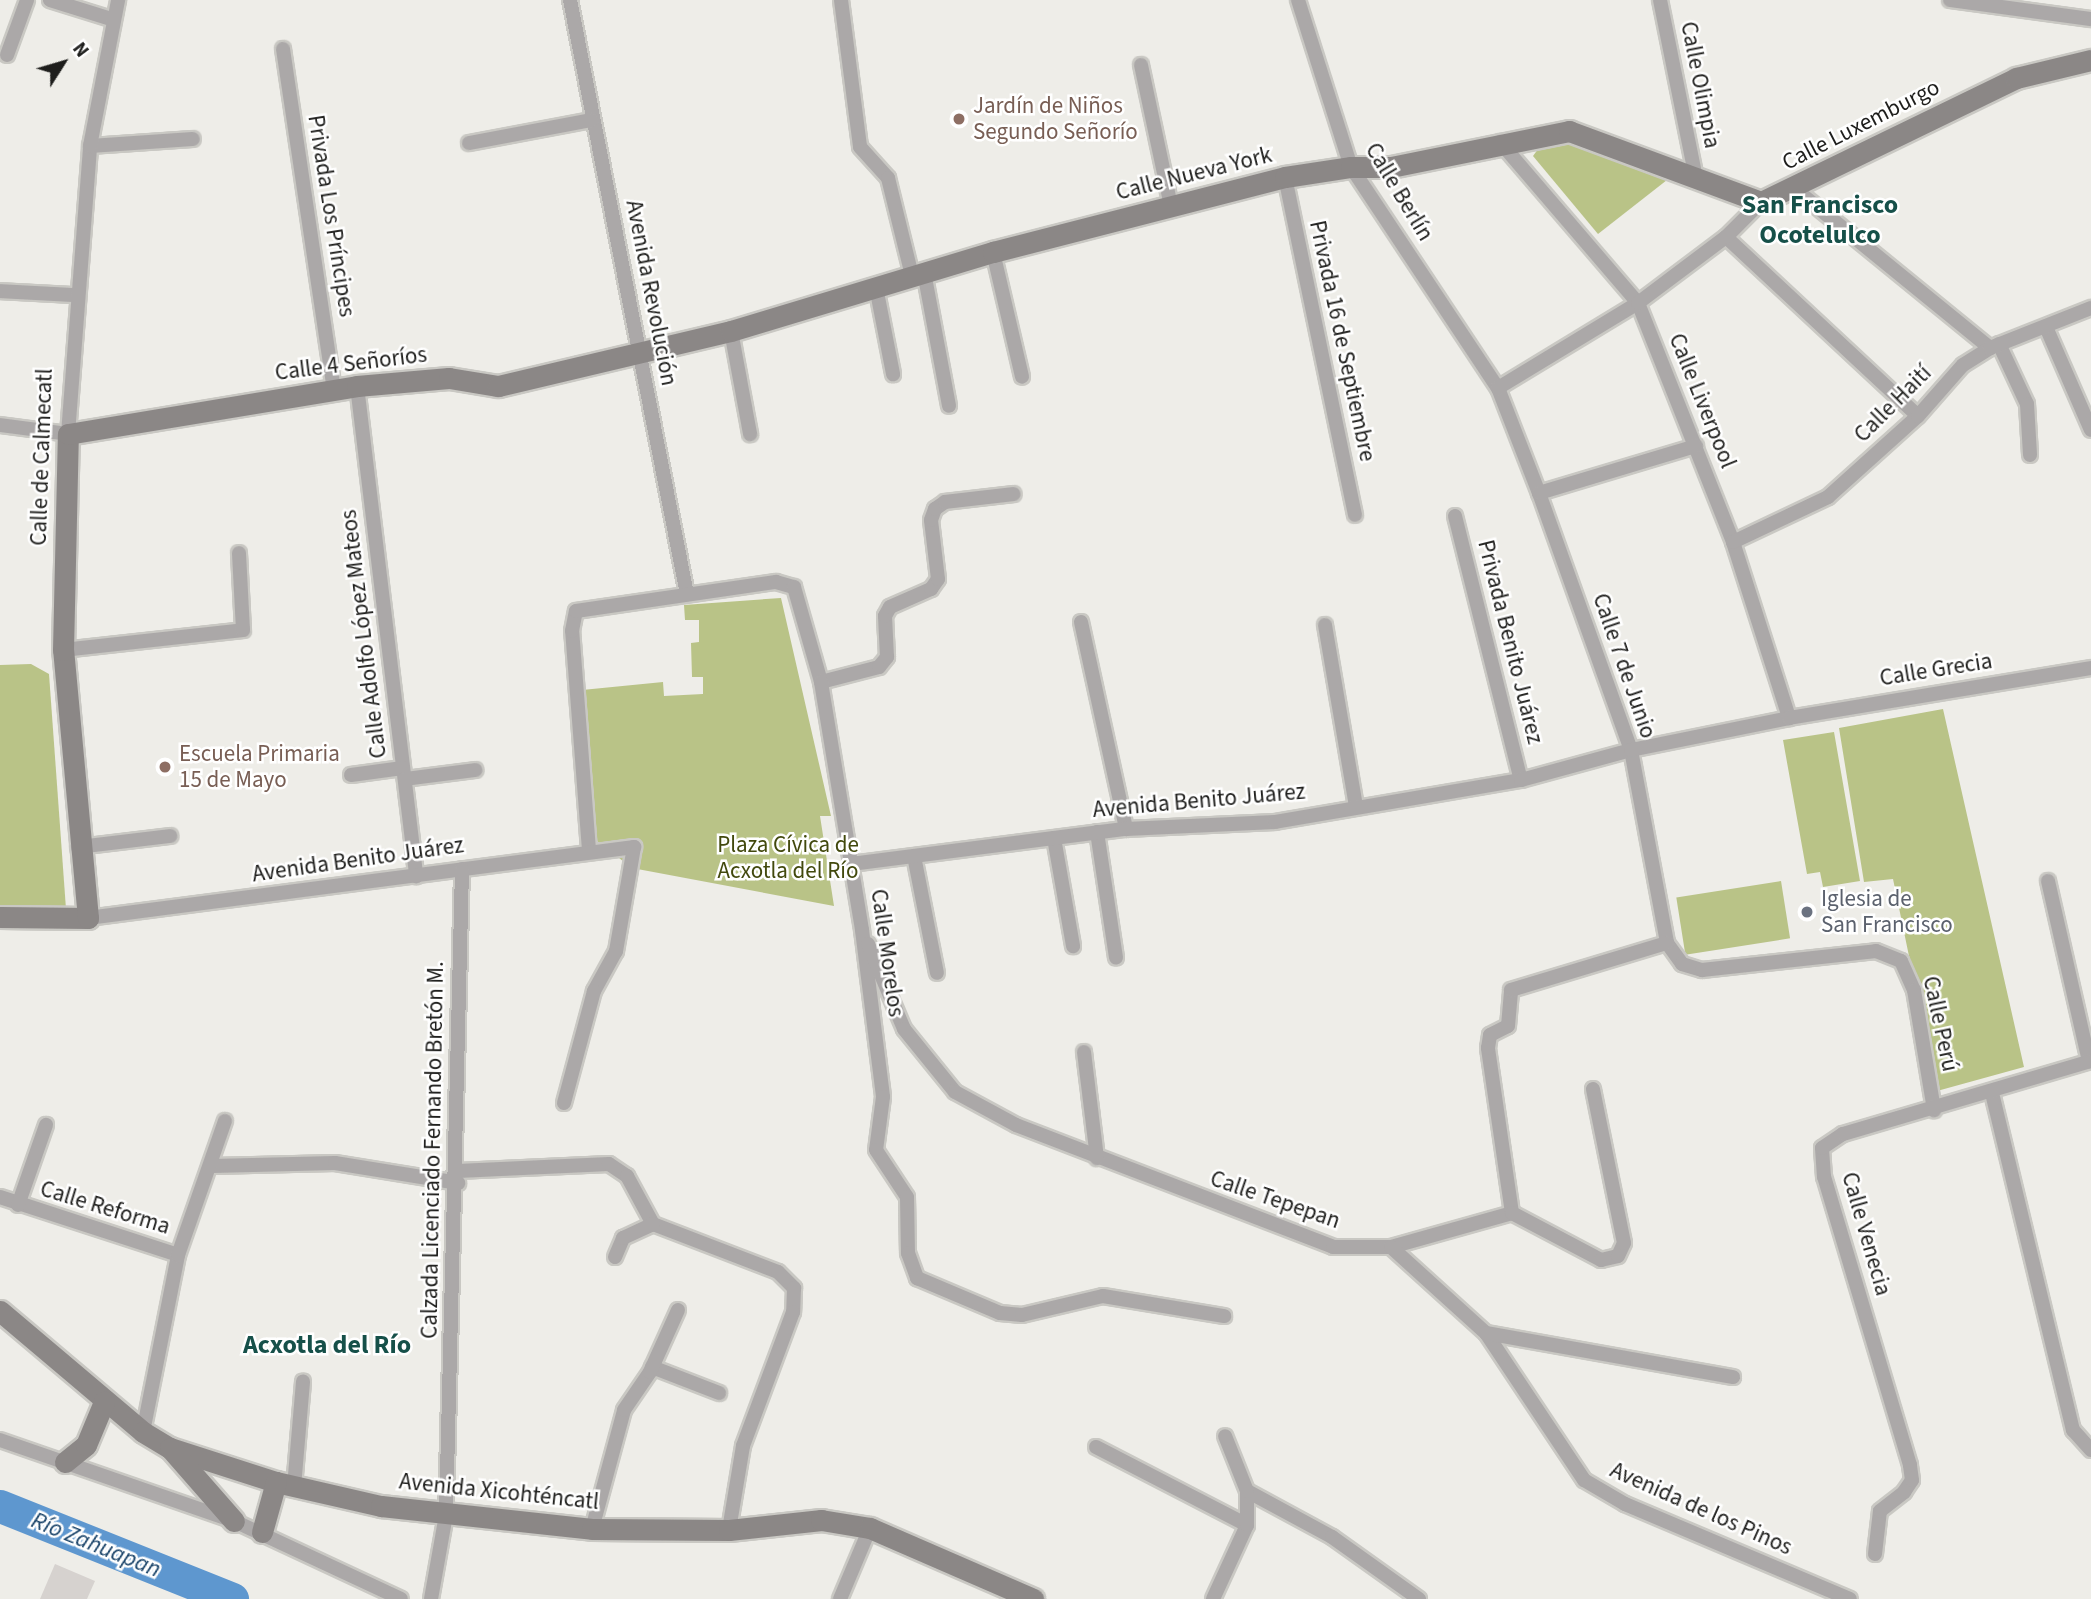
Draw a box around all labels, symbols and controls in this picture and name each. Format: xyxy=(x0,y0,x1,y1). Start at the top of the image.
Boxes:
street label: Calle Olimpia xyxy=(1674,19,1726,151)
north arrow xyxy=(28,28,98,98)
text: N xyxy=(66,37,95,63)
street label: Calle Luxemburgo xyxy=(1778,73,1944,177)
place label: Jardín de Niños Segundo Señorío xyxy=(973,92,1138,146)
marker: Jardín de Niños Segundo Señorío xyxy=(951,111,967,127)
street label: Privada Los Príncipes xyxy=(301,113,361,319)
street label: Calle Berlín xyxy=(1359,138,1439,246)
street label: Calle Nueva York xyxy=(1113,141,1275,207)
district label: San Francisco Ocotelulco xyxy=(1742,189,1898,250)
street label: Avenida Revolución xyxy=(619,198,683,388)
street label: Privada 16 de Septiembre xyxy=(1303,218,1381,464)
street label: Calle Liverpool xyxy=(1662,330,1742,472)
street label: Calle 4 Señoríos xyxy=(273,341,429,387)
street label: Calle Haití xyxy=(1849,360,1937,448)
street label: Calle de Calmecatl xyxy=(25,368,59,546)
street label: Calle Adolfo López Mateos xyxy=(335,508,393,760)
street label: Privada Benito Juárez xyxy=(1471,537,1549,747)
street label: Calle 7 de Junio xyxy=(1586,590,1662,742)
street label: Calle Grecia xyxy=(1878,647,1994,693)
place label: Escuela Primaria 15 de Mayo xyxy=(179,740,340,794)
marker: Escuela Primaria 15 de Mayo xyxy=(157,759,173,775)
street label: Avenida Benito Juárez xyxy=(1092,778,1306,824)
street label: Avenida Benito Juárez xyxy=(250,831,466,889)
park label: Plaza Cívica de Acxotla del Río xyxy=(717,831,859,885)
place label: Iglesia de San Francisco xyxy=(1821,885,1953,939)
street label: Calle Morelos xyxy=(864,887,910,1019)
marker: Iglesia de San Francisco xyxy=(1799,904,1815,920)
street label: Calzada Licenciado Fernando Bretón M. xyxy=(416,961,450,1339)
street label: Calle Perú xyxy=(1916,974,1964,1074)
street label: Calle Tepepan xyxy=(1206,1165,1344,1235)
street label: Calle Venecia xyxy=(1835,1169,1897,1299)
street label: Calle Reforma xyxy=(37,1175,173,1241)
district label: Acxotla del Río xyxy=(243,1329,411,1361)
street label: Avenida de los Pinos xyxy=(1606,1456,1796,1562)
street label: Avenida Xicohténcatl xyxy=(398,1468,600,1516)
water label: Río Zahuapan xyxy=(27,1506,165,1584)

